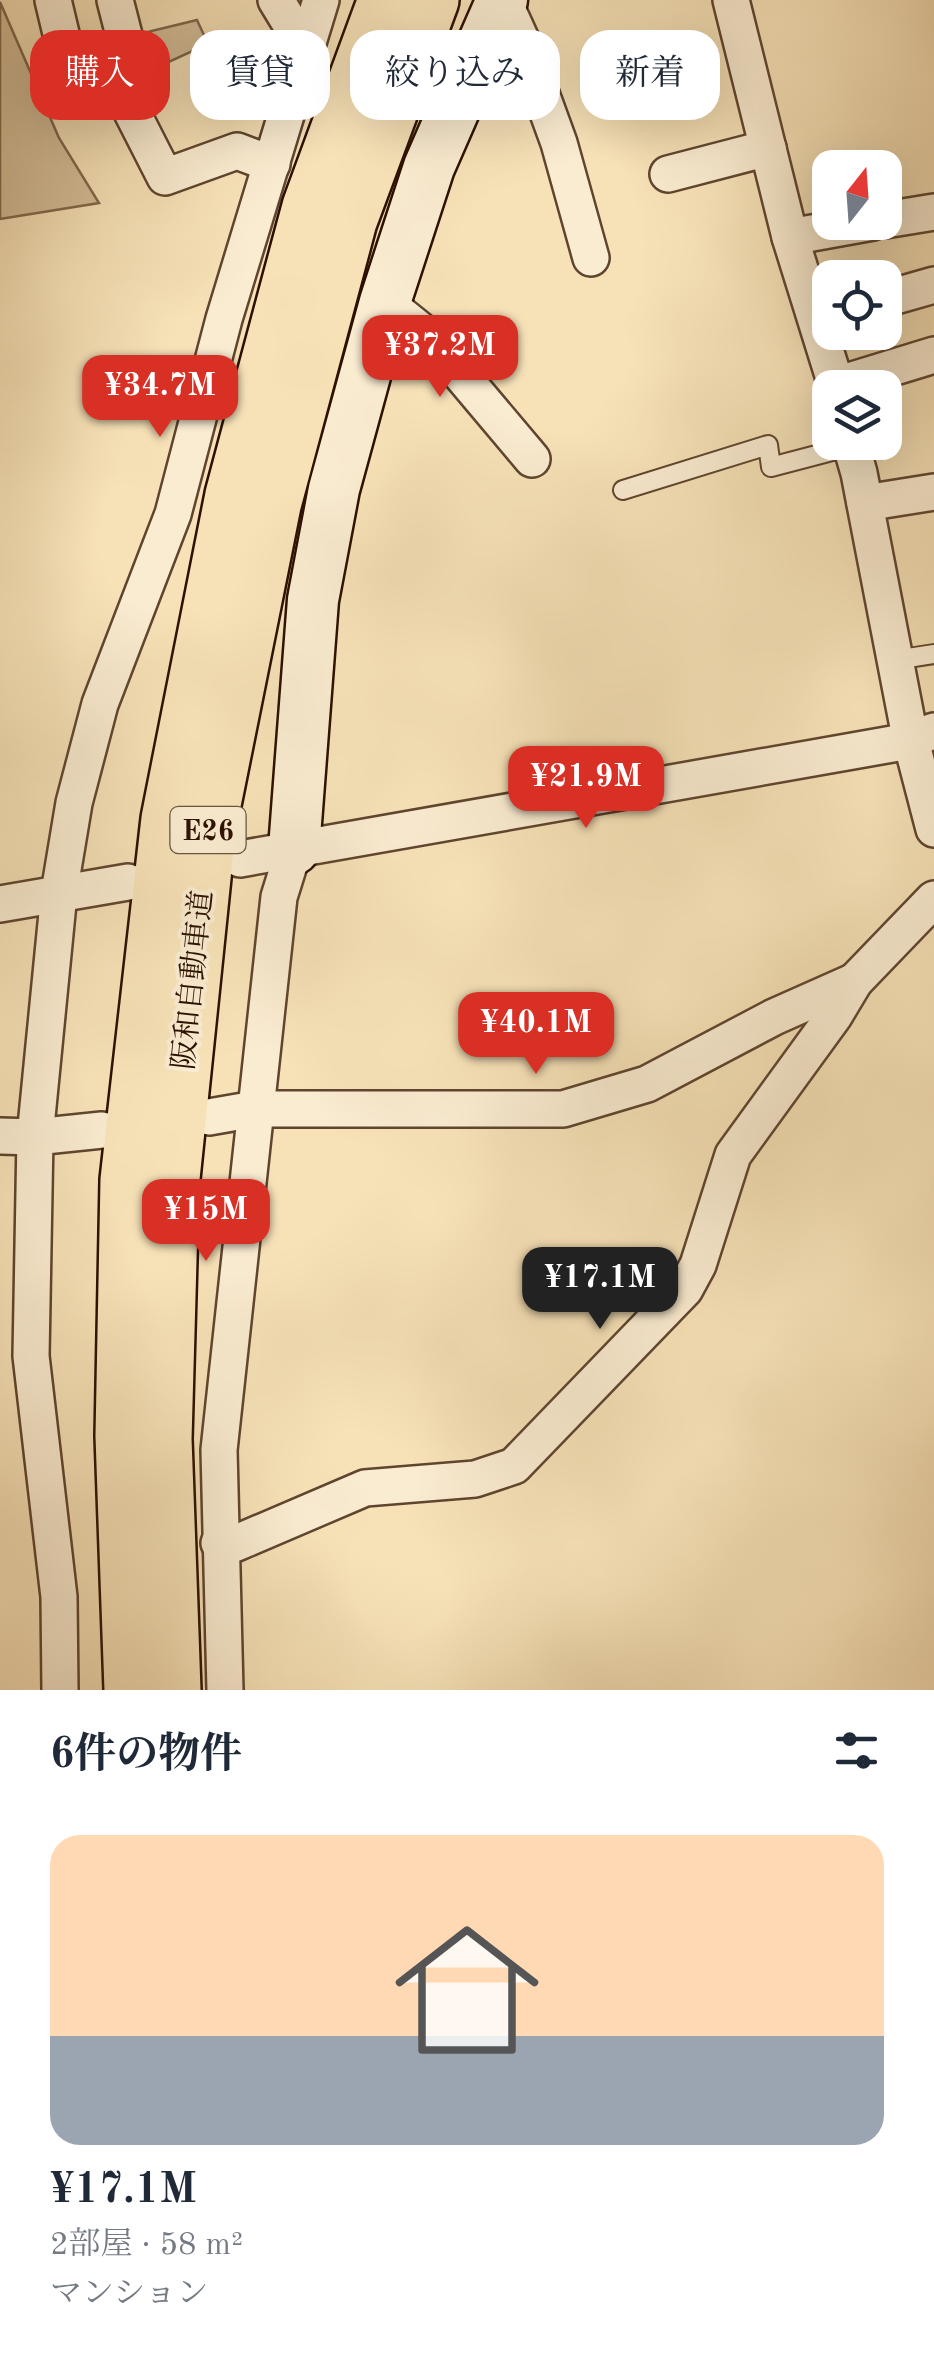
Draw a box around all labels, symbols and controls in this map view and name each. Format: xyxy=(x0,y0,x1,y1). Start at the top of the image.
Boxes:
chip: 購入 xyxy=(30,30,170,120)
chip: 賃貸 xyxy=(190,30,330,120)
chip: 絞り込み xyxy=(350,30,560,120)
chip: 新着 xyxy=(580,30,720,120)
north arrow xyxy=(812,150,902,240)
map controls xyxy=(812,150,902,460)
button: locate xyxy=(812,260,902,350)
pin: ¥37.2M xyxy=(359,315,521,400)
text: ¥37.2M xyxy=(384,331,496,363)
pin: ¥34.7M xyxy=(79,355,241,440)
button: layers xyxy=(812,370,902,460)
text: ¥34.7M xyxy=(104,371,216,403)
pin: ¥21.9M xyxy=(505,746,667,831)
text: ¥21.9M xyxy=(530,762,642,794)
road number: E26 xyxy=(170,807,246,853)
street label: 阪和自動車道 xyxy=(167,889,218,1071)
pin: ¥40.1M xyxy=(455,992,617,1077)
text: ¥40.1M xyxy=(480,1008,592,1040)
pin: ¥15M xyxy=(147,1179,265,1264)
text: ¥15M xyxy=(164,1195,248,1227)
pin: ¥17.1M xyxy=(519,1247,681,1332)
text: ¥17.1M xyxy=(544,1263,656,1295)
icon: filters xyxy=(829,1723,884,1778)
text: 6件の物件 xyxy=(50,1735,242,1777)
icon: home xyxy=(377,1900,557,2080)
text: ¥17.1M xyxy=(50,2170,197,2212)
text: 2部屋 · 58 m² xyxy=(50,2230,243,2262)
text: マンション xyxy=(50,2279,209,2311)

